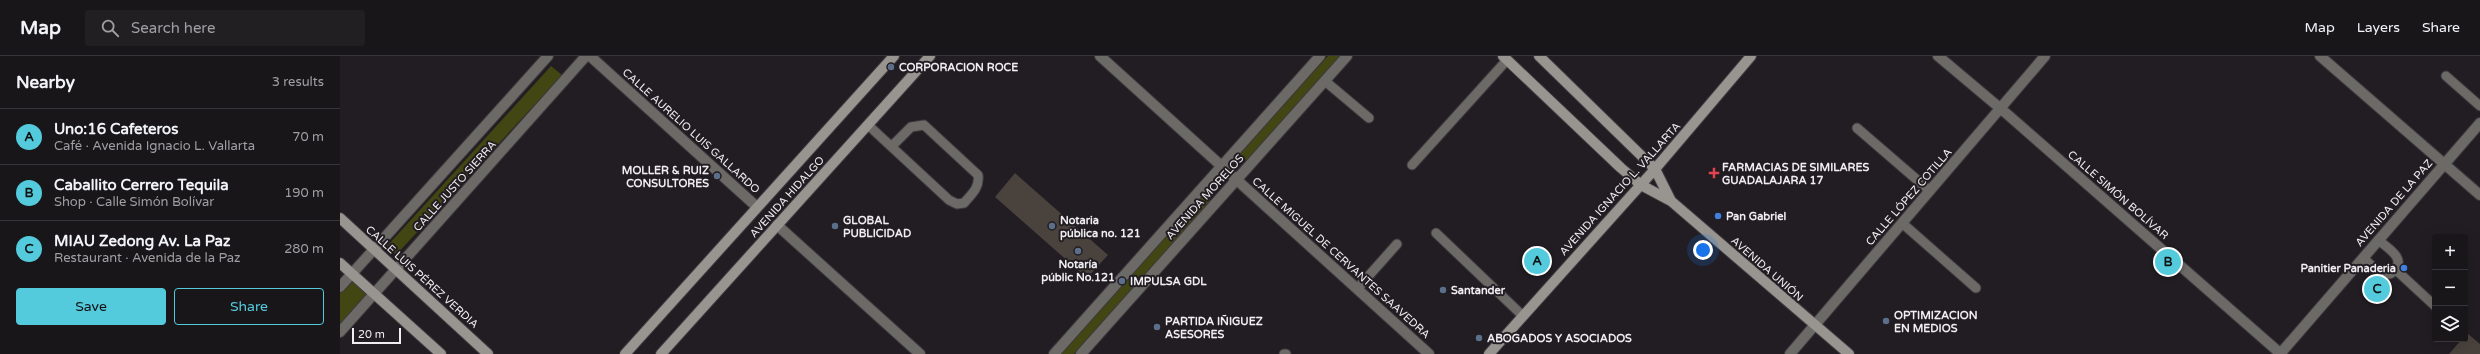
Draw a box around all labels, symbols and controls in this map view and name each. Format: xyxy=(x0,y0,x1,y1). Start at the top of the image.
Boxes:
search box xyxy=(85,10,365,46)
text: Map xyxy=(20,17,61,39)
icon: search xyxy=(99,17,121,39)
text: Search here xyxy=(131,19,215,37)
text: Map xyxy=(2305,19,2335,36)
text: Layers xyxy=(2357,19,2400,36)
text: Share xyxy=(2422,19,2460,36)
place label: CORPORACION ROCE xyxy=(899,61,1018,74)
marker: CORPORACION ROCE xyxy=(886,62,896,72)
street label: CALLE AURELIO LUIS GALLARDO xyxy=(620,66,762,196)
text: Nearby xyxy=(16,72,75,93)
text: 3 results xyxy=(272,74,324,90)
text: Uno:16 Cafeteros xyxy=(54,120,178,138)
street label: AVENIDA IGNACIO L. VALLARTA xyxy=(1557,120,1683,258)
text: A xyxy=(24,129,34,145)
text: 70 m xyxy=(292,129,324,145)
text: Café · Avenida Ignacio L. Vallarta xyxy=(54,138,255,154)
street label: CALLE JUSTO SIERRA xyxy=(411,138,499,234)
street label: CALLE LÓPEZ COTILLA xyxy=(1863,145,1955,248)
street label: CALLE SIMÓN BOLÍVAR xyxy=(2065,147,2172,242)
street label: AVENIDA MORELOS xyxy=(1163,152,1247,242)
street label: AVENIDA HIDALGO xyxy=(747,154,827,240)
street label: AVENIDA DE LA PAZ xyxy=(2353,157,2435,249)
place label: FARMACIAS DE SIMILARES GUADALAJARA 17 xyxy=(1722,161,1869,187)
place label: MOLLER & RUIZ CONSULTORES xyxy=(622,164,709,190)
marker: FARMACIAS DE SIMILARES GUADALAJARA 17 xyxy=(1709,168,1719,178)
marker: MOLLER & RUIZ CONSULTORES xyxy=(712,171,722,181)
street label: CALLE MIGUEL DE CERVANTES SAAVEDRA xyxy=(1249,175,1433,341)
text: Caballito Cerrero Tequila xyxy=(54,176,229,194)
text: B xyxy=(24,185,34,201)
text: 190 m xyxy=(284,185,324,201)
text: Shop · Calle Simón Bolívar xyxy=(54,194,214,210)
place label: Pan Gabriel xyxy=(1726,210,1786,223)
marker: Pan Gabriel xyxy=(1713,211,1723,221)
place label: GLOBAL PUBLICIDAD xyxy=(843,214,911,240)
place label: Notaria pública no. 121 xyxy=(1060,214,1141,241)
marker: GLOBAL PUBLICIDAD xyxy=(830,221,840,231)
marker: Notaria pública no. 121 xyxy=(1047,221,1057,231)
street label: CALLE LUIS PÉREZ VERDIA xyxy=(363,222,482,331)
text: MIAU Zedong Av. La Paz xyxy=(54,232,230,250)
street label: AVENIDA UNIÓN xyxy=(1728,233,1806,304)
map controls xyxy=(2432,234,2468,342)
button: + xyxy=(2432,234,2468,270)
your location xyxy=(1693,240,1713,260)
text: C xyxy=(24,241,34,257)
text: 280 m xyxy=(284,241,324,257)
marker: Notaría públic No.121 xyxy=(1073,246,1083,256)
pin: A xyxy=(1524,246,1550,276)
pin: B xyxy=(2155,247,2181,277)
text: Restaurant · Avenida de la Paz xyxy=(54,250,241,266)
place label: Notaría públic No.121 xyxy=(1041,258,1115,285)
place label: Panitier Panaderia xyxy=(2301,262,2396,275)
marker: Panitier Panaderia xyxy=(2399,263,2409,273)
button: − xyxy=(2432,270,2468,306)
pin: C xyxy=(2364,274,2390,304)
place label: IMPULSA GDL xyxy=(1130,275,1207,288)
marker: IMPULSA GDL xyxy=(1117,276,1127,286)
place label: Santander xyxy=(1451,284,1506,297)
marker: Santander xyxy=(1438,285,1448,295)
button: Save xyxy=(16,288,166,325)
button: Share xyxy=(174,288,324,325)
button: layers xyxy=(2432,306,2468,342)
place label: OPTIMIZACION EN MEDIOS xyxy=(1894,309,1978,335)
place label: PARTIDA IÑIGUEZ ASESORES xyxy=(1165,314,1263,341)
marker: OPTIMIZACION EN MEDIOS xyxy=(1881,316,1891,326)
marker: PARTIDA IÑIGUEZ ASESORES xyxy=(1152,322,1162,332)
scale bar xyxy=(352,326,401,345)
text: 20 m xyxy=(358,328,385,341)
place label: ABOGADOS Y ASOCIADOS xyxy=(1487,332,1632,345)
marker: ABOGADOS Y ASOCIADOS xyxy=(1474,333,1484,343)

